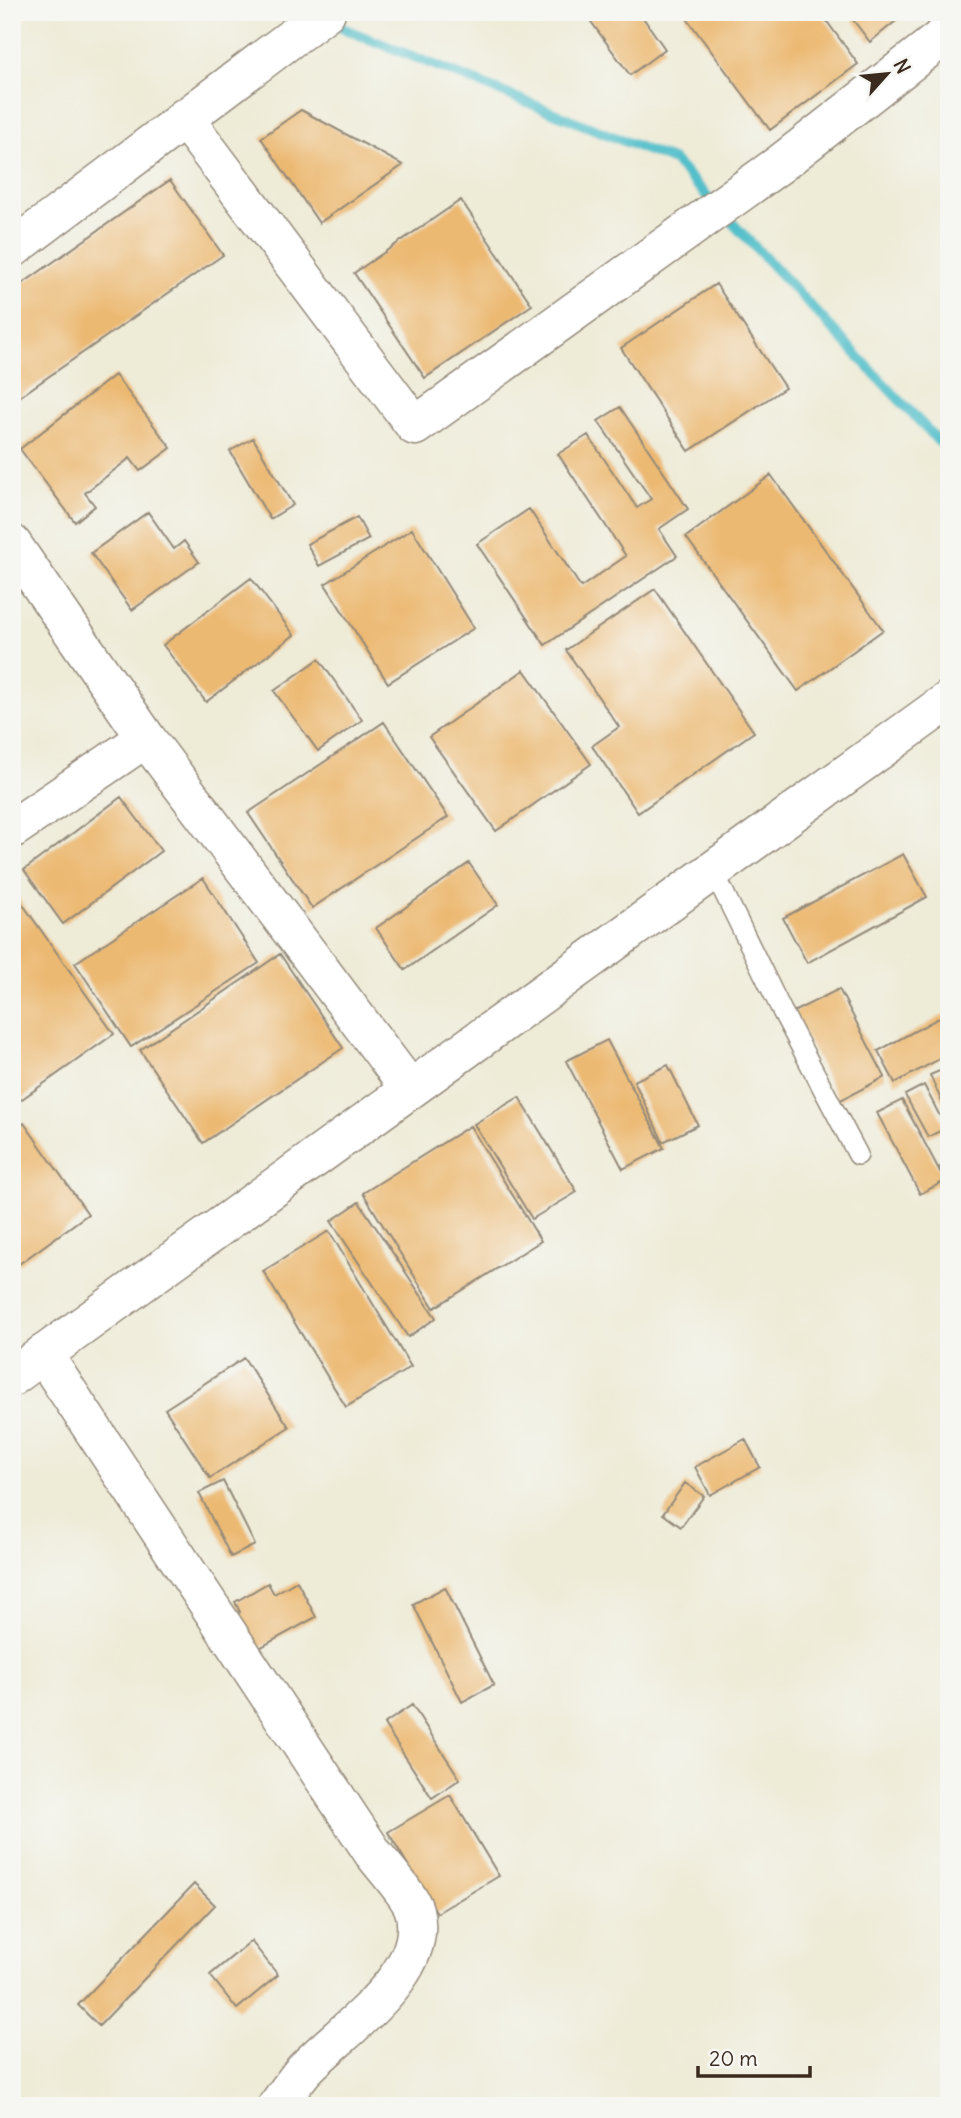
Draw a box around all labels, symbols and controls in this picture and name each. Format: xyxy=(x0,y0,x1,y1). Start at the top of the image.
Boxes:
north arrow xyxy=(852,38,922,108)
text: N xyxy=(888,55,916,78)
scale bar xyxy=(698,2034,810,2078)
text: 20 m xyxy=(709,2045,758,2072)

